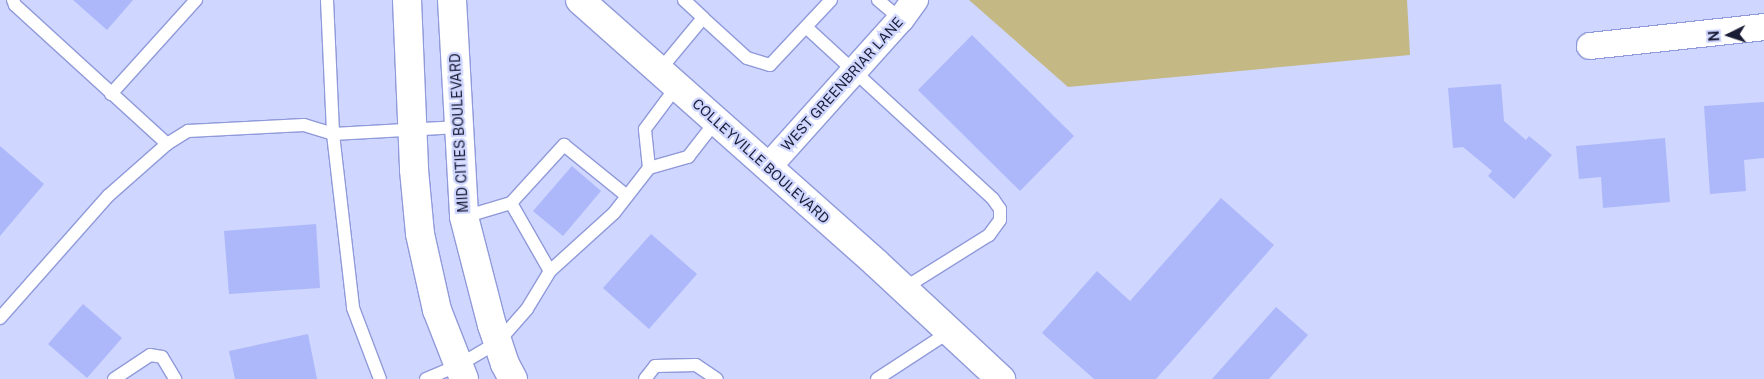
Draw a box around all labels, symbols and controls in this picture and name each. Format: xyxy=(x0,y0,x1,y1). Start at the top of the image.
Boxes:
north arrow xyxy=(1704,10,1754,60)
street label: WEST GREENBRIAR LANE xyxy=(778,14,906,154)
text: N xyxy=(1706,30,1722,42)
street label: MID CITIES BOULEVARD xyxy=(446,53,472,213)
street label: COLLEYVILLE BOULEVARD xyxy=(689,95,833,227)

